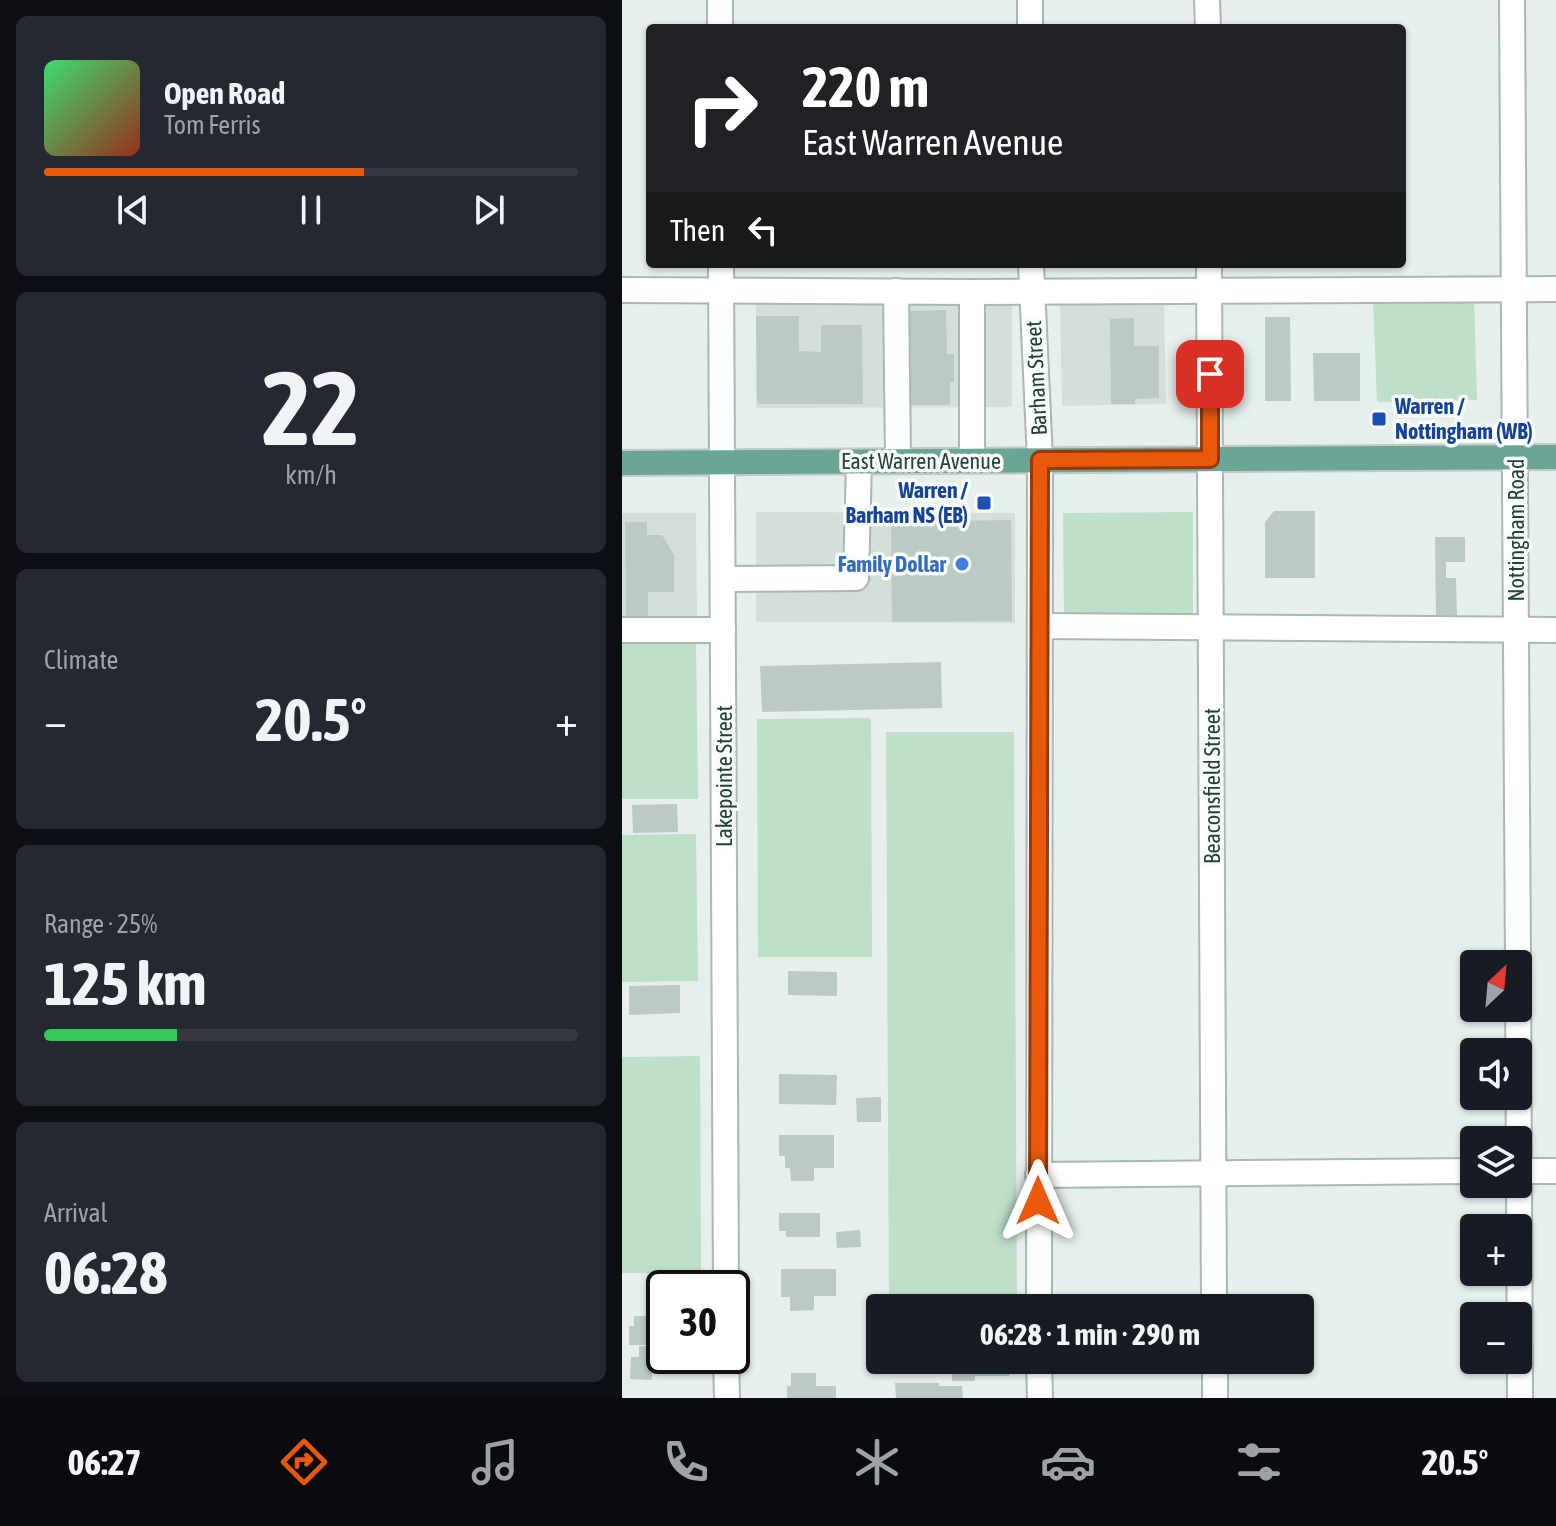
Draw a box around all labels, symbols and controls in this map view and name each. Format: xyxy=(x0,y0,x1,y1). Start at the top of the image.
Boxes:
text: 220 m xyxy=(802,55,929,119)
icon: right xyxy=(670,56,774,160)
text: Open Road xyxy=(164,76,285,110)
text: Tom Ferris xyxy=(164,110,261,140)
text: East Warren Avenue xyxy=(802,121,1063,163)
icon: previous xyxy=(111,188,155,232)
icon: pause xyxy=(289,188,333,232)
icon: next xyxy=(467,188,511,232)
icon: left xyxy=(741,208,785,252)
text: Then xyxy=(670,213,725,247)
street label: Barham Street xyxy=(1020,320,1052,436)
pin xyxy=(1176,340,1244,408)
text: 22 xyxy=(262,348,360,467)
icon: arrive xyxy=(1188,352,1232,396)
place label: Warren / Nottingham (WB) xyxy=(1394,393,1533,444)
marker: Warren / Nottingham (WB) xyxy=(1370,410,1388,428)
street label: East Warren Avenue xyxy=(841,448,1001,474)
street label: Nottingham Road xyxy=(1503,459,1529,601)
text: km/h xyxy=(285,460,337,490)
place label: Warren / Barham NS (EB) xyxy=(846,477,969,528)
marker: Warren / Barham NS (EB) xyxy=(975,494,993,512)
place label: Family Dollar xyxy=(838,551,946,577)
marker: Family Dollar xyxy=(953,555,971,573)
text: Climate xyxy=(44,645,118,675)
text: 20.5° xyxy=(255,685,367,754)
text: − xyxy=(44,695,67,745)
text: + xyxy=(555,695,578,745)
street label: Lakepointe Street xyxy=(711,705,737,847)
street label: Beaconsfield Street xyxy=(1199,708,1225,864)
text: Range · 25% xyxy=(44,909,157,939)
text: 125 km xyxy=(44,949,206,1018)
north arrow xyxy=(1460,950,1532,1022)
map controls xyxy=(1460,950,1532,1374)
button: sound xyxy=(1460,1038,1532,1110)
button: layers xyxy=(1460,1126,1532,1198)
position arrow xyxy=(996,1159,1080,1243)
text: Arrival xyxy=(44,1198,108,1228)
button: + xyxy=(1460,1214,1532,1286)
text: 06:28 xyxy=(44,1238,167,1307)
speed limit sign: 30 xyxy=(646,1270,750,1374)
button: − xyxy=(1460,1302,1532,1374)
text: 06:28 · 1 min · 290 m xyxy=(980,1317,1200,1351)
icon: directions xyxy=(276,1434,332,1490)
icon: music xyxy=(467,1434,523,1490)
icon: phone xyxy=(658,1434,714,1490)
icon: climate xyxy=(849,1434,905,1490)
icon: car xyxy=(1040,1434,1096,1490)
icon: filters xyxy=(1231,1434,1287,1490)
text: 06:27 xyxy=(67,1441,142,1483)
text: 20.5° xyxy=(1421,1441,1489,1483)

